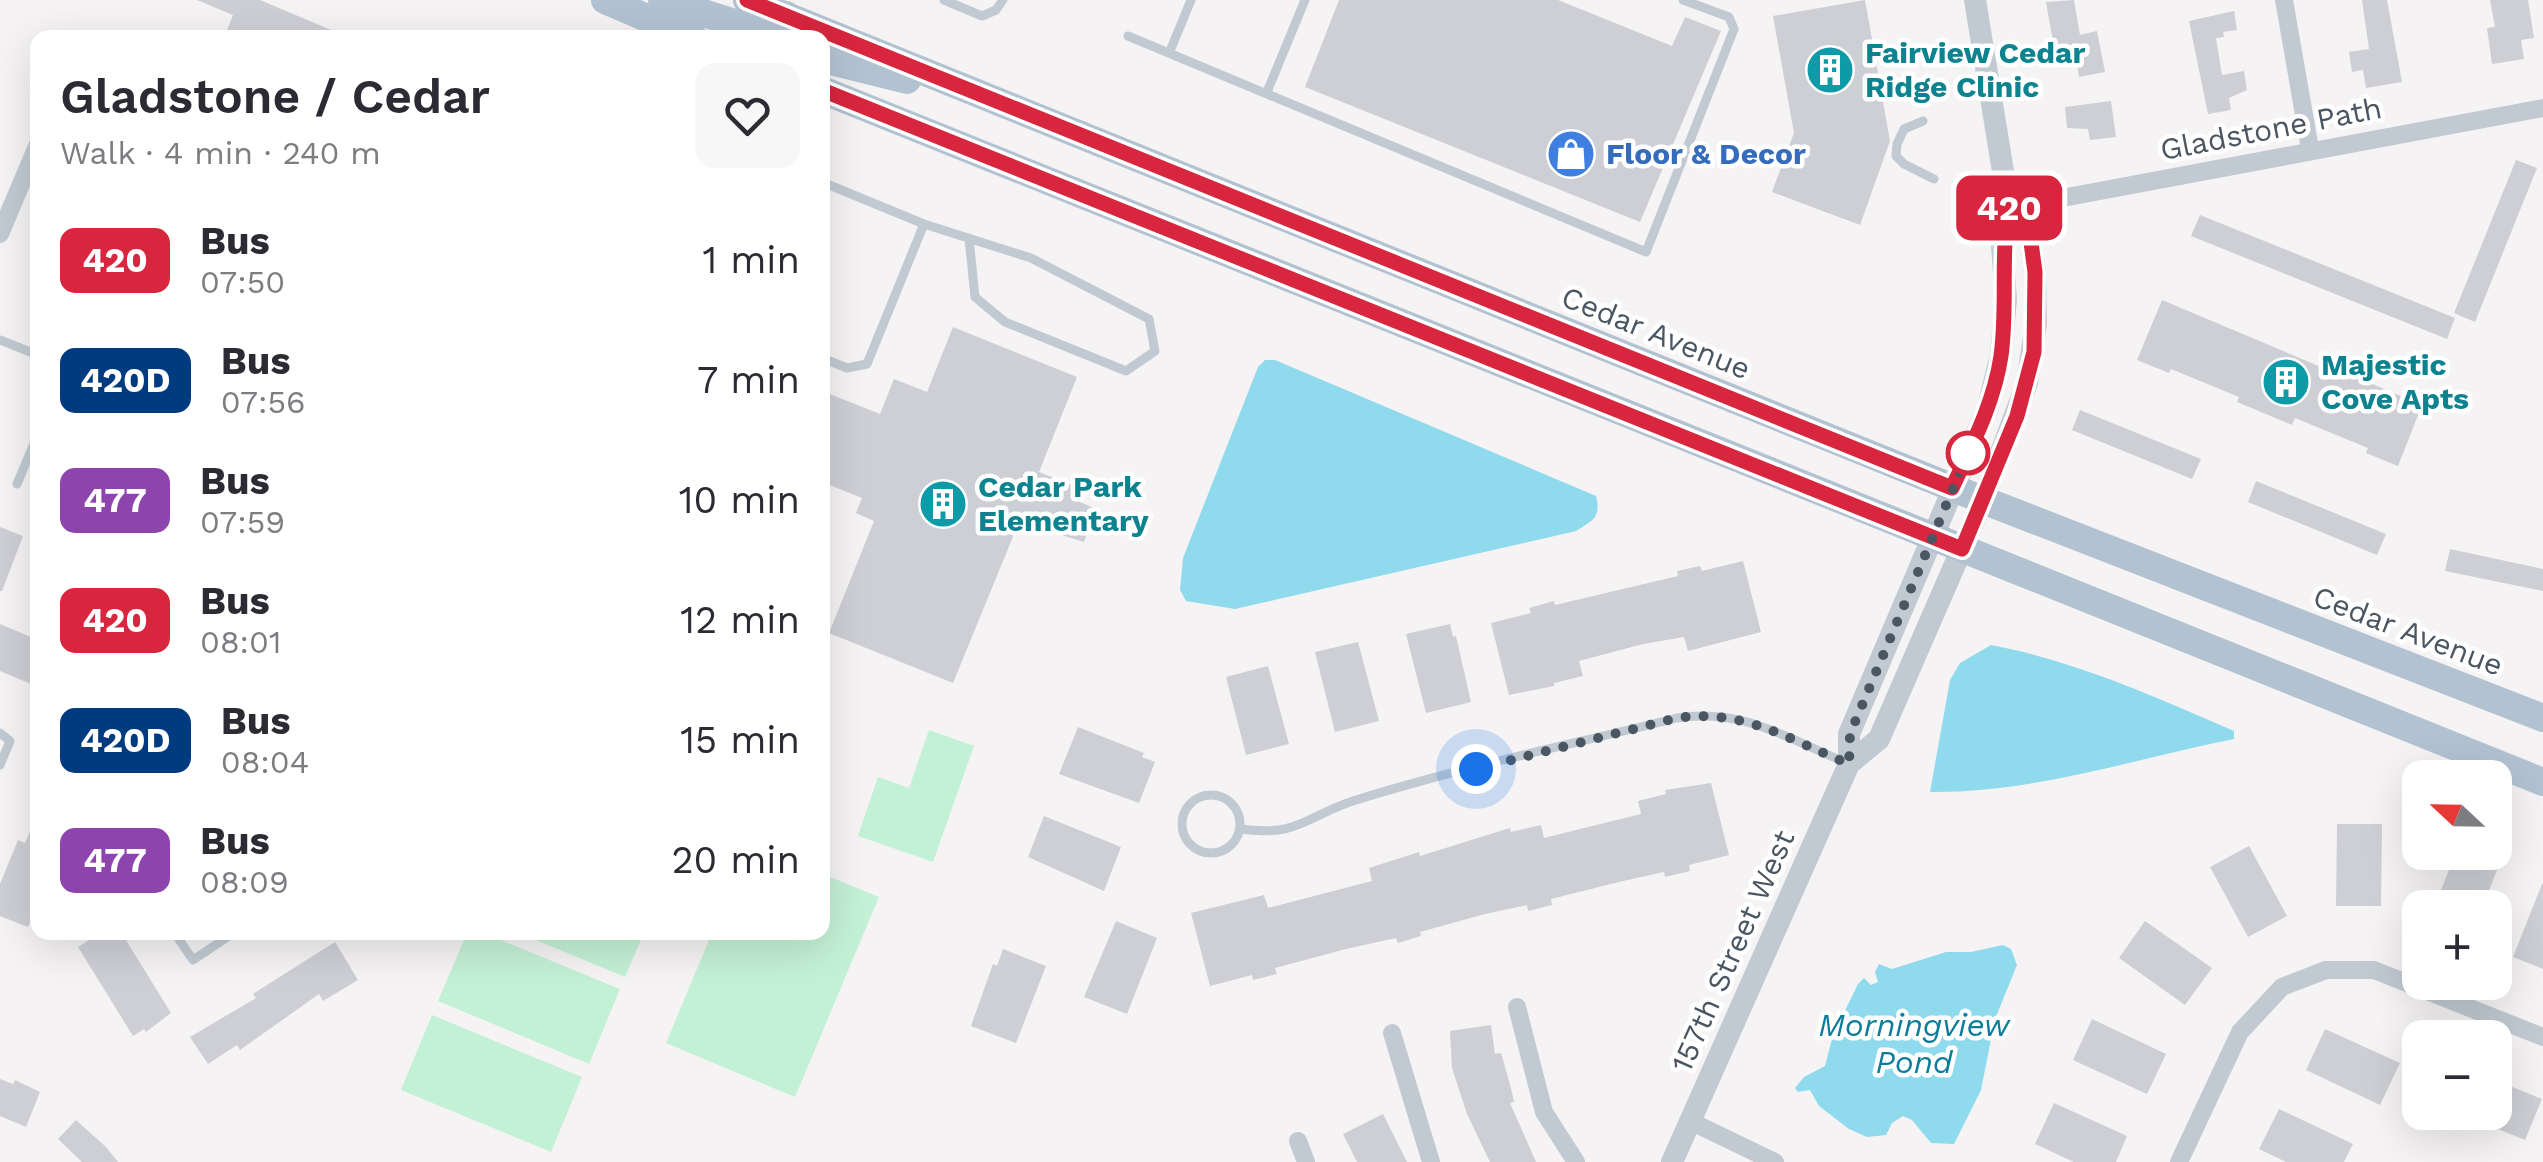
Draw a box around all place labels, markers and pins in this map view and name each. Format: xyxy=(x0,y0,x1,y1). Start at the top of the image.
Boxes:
place label: Fairview Cedar Ridge Clinic xyxy=(1865,35,2085,104)
building icon: Fairview Cedar Ridge Clinic xyxy=(1804,44,1856,96)
shop icon: Floor & Decor xyxy=(1545,128,1597,180)
place label: Floor & Decor xyxy=(1606,136,1806,171)
place label: Majestic Cove Apts xyxy=(2321,347,2469,416)
building icon: Majestic Cove Apts xyxy=(2260,356,2312,408)
unlabelled marker xyxy=(1947,432,1989,474)
place label: Cedar Park Elementary xyxy=(978,469,1149,538)
building icon: Cedar Park Elementary xyxy=(917,478,969,530)

